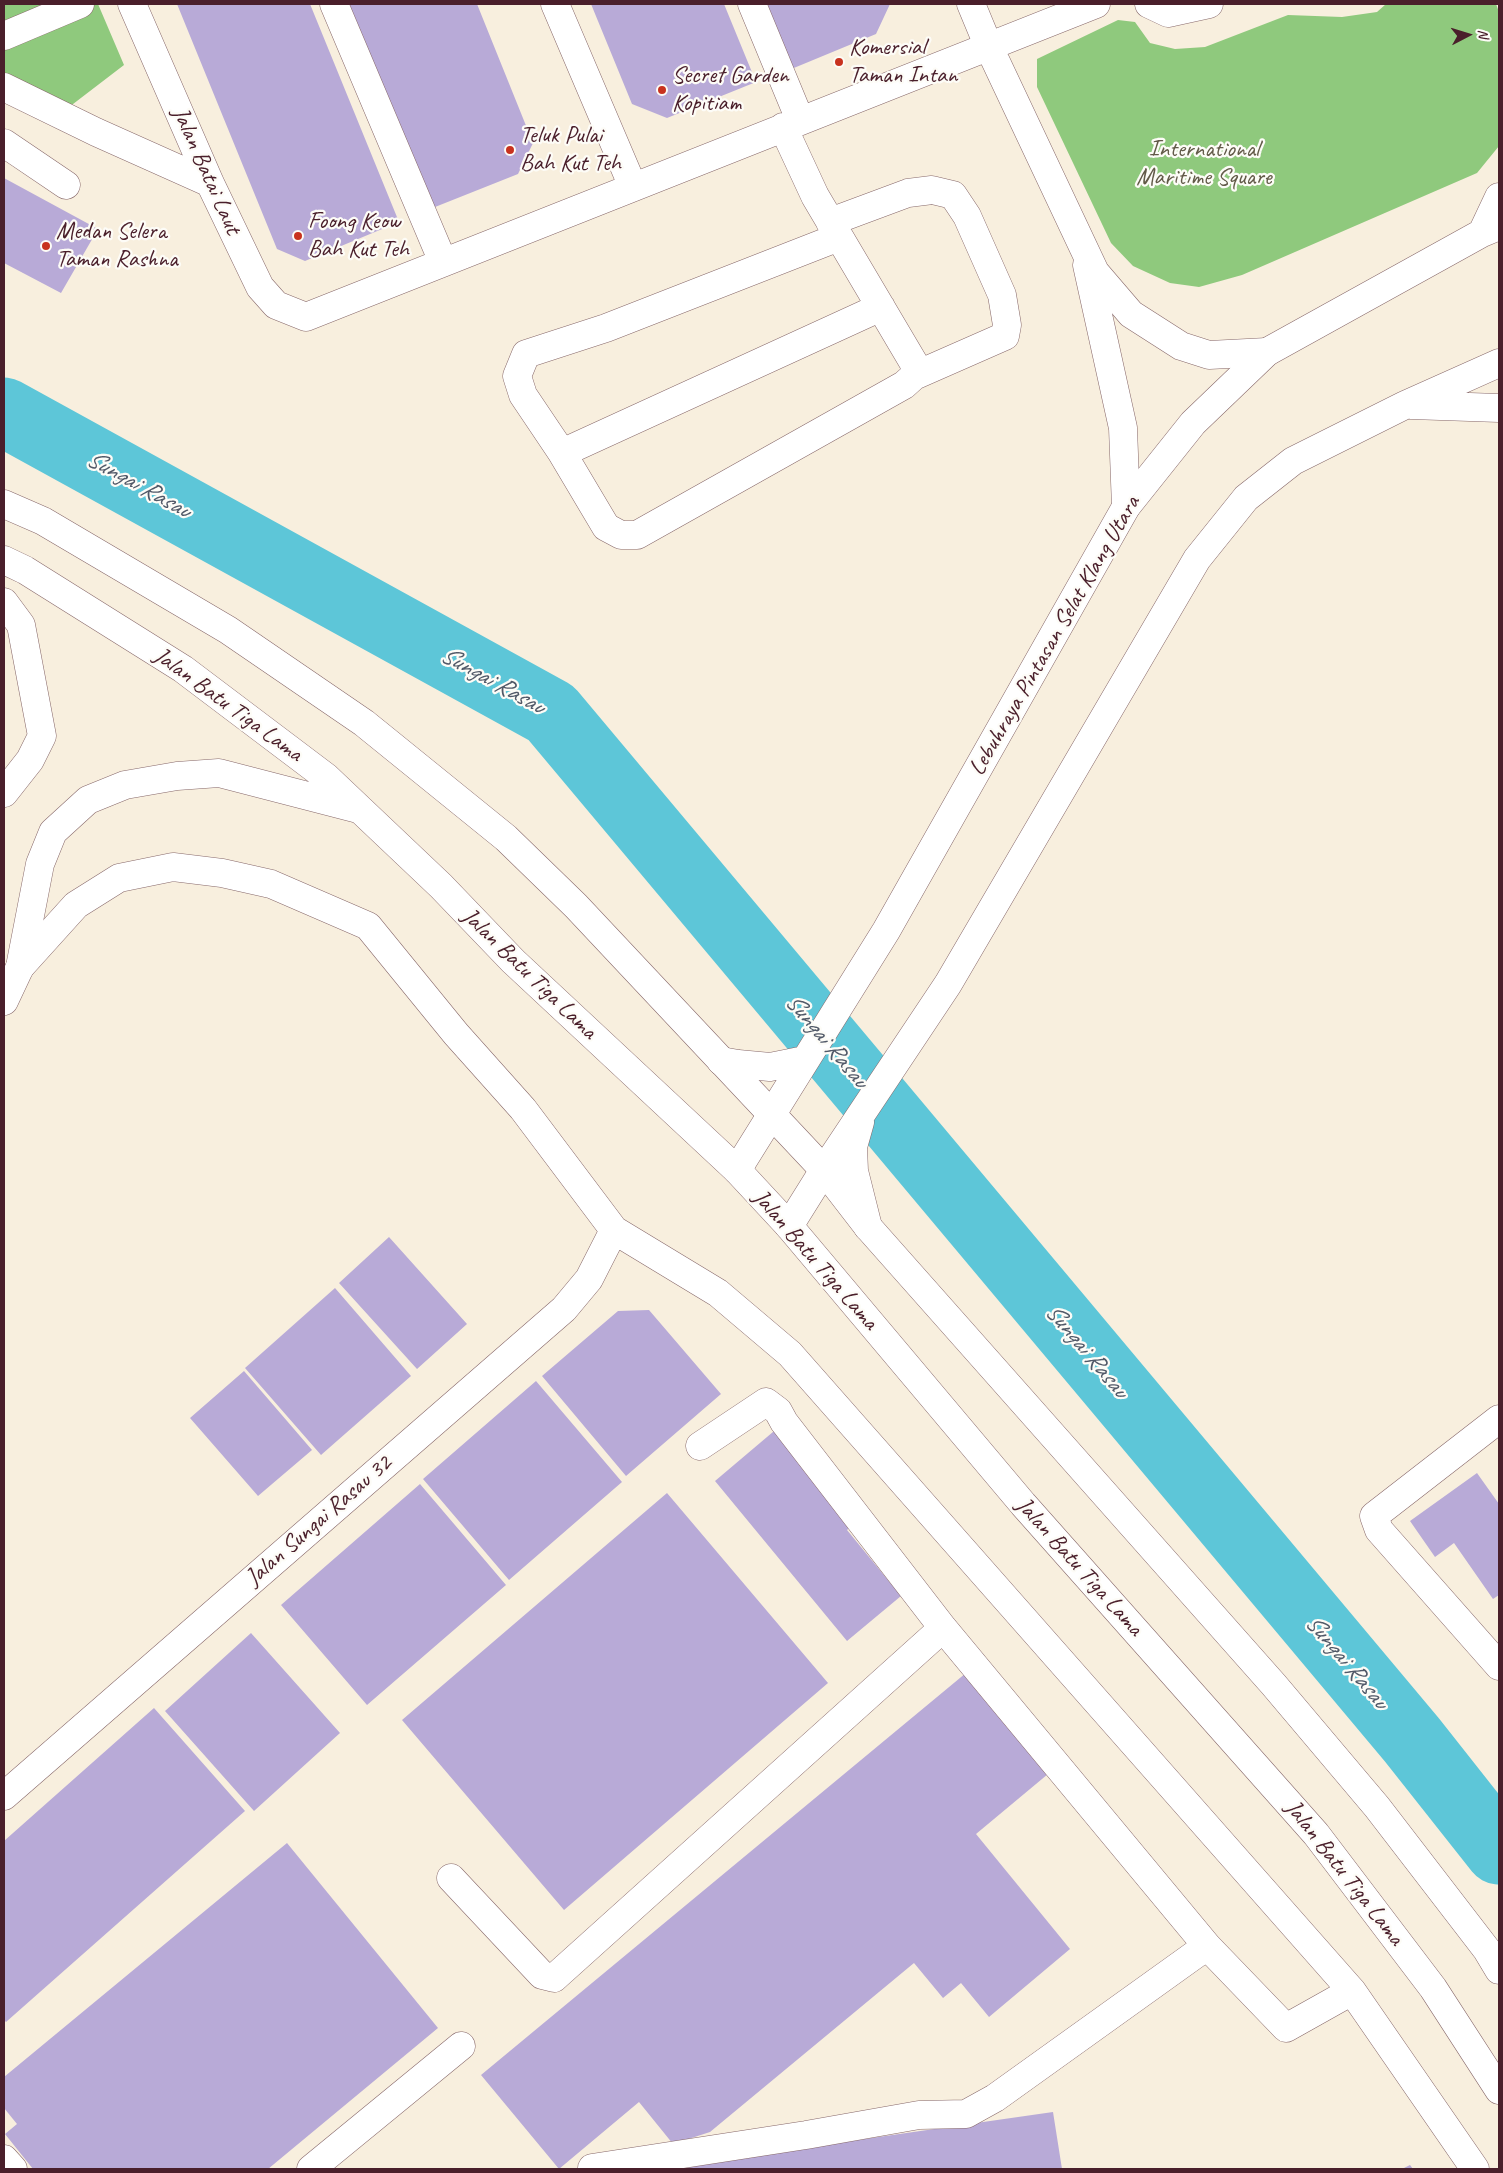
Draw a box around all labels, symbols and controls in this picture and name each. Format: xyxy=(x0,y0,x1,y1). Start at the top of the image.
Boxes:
north arrow xyxy=(1443,10,1493,60)
text: N xyxy=(1475,29,1492,39)
place label: Komersial Taman Intan xyxy=(849,34,957,90)
marker: Komersial Taman Intan xyxy=(833,56,845,68)
place label: Secret Garden Kopitiam xyxy=(672,62,789,118)
marker: Secret Garden Kopitiam xyxy=(656,84,668,96)
street label: Jalan Batai Laut xyxy=(165,103,247,239)
place label: Teluk Pulai Bah Kut Teh xyxy=(520,122,621,178)
park label: International Maritime Square xyxy=(1136,136,1272,192)
marker: Teluk Pulai Bah Kut Teh xyxy=(504,144,516,156)
place label: Foong Keow Bah Kut Teh xyxy=(308,208,409,264)
place label: Medan Selera Taman Rashna xyxy=(56,218,178,274)
marker: Foong Keow Bah Kut Teh xyxy=(292,230,304,242)
marker: Medan Selera Taman Rashna xyxy=(40,240,52,252)
water label: Sungai Rasau xyxy=(81,444,195,526)
street label: Lebuhraya Pintasan Selat Klang Utara xyxy=(963,491,1147,781)
water label: Sungai Rasau xyxy=(435,640,549,722)
street label: Jalan Batu Tiga Lama xyxy=(148,641,308,769)
street label: Jalan Batu Tiga Lama xyxy=(455,902,603,1046)
water label: Sungai Rasau xyxy=(778,988,874,1094)
street label: Jalan Batu Tiga Lama xyxy=(746,1184,884,1336)
water label: Sungai Rasau xyxy=(1038,1298,1134,1404)
street label: Jalan Sungai Rasau 32 xyxy=(240,1450,398,1592)
street label: Jalan Batu Tiga Lama xyxy=(1009,1492,1149,1642)
water label: Sungai Rasau xyxy=(1298,1609,1394,1715)
street label: Jalan Batu Tiga Lama xyxy=(1278,1795,1410,1951)

